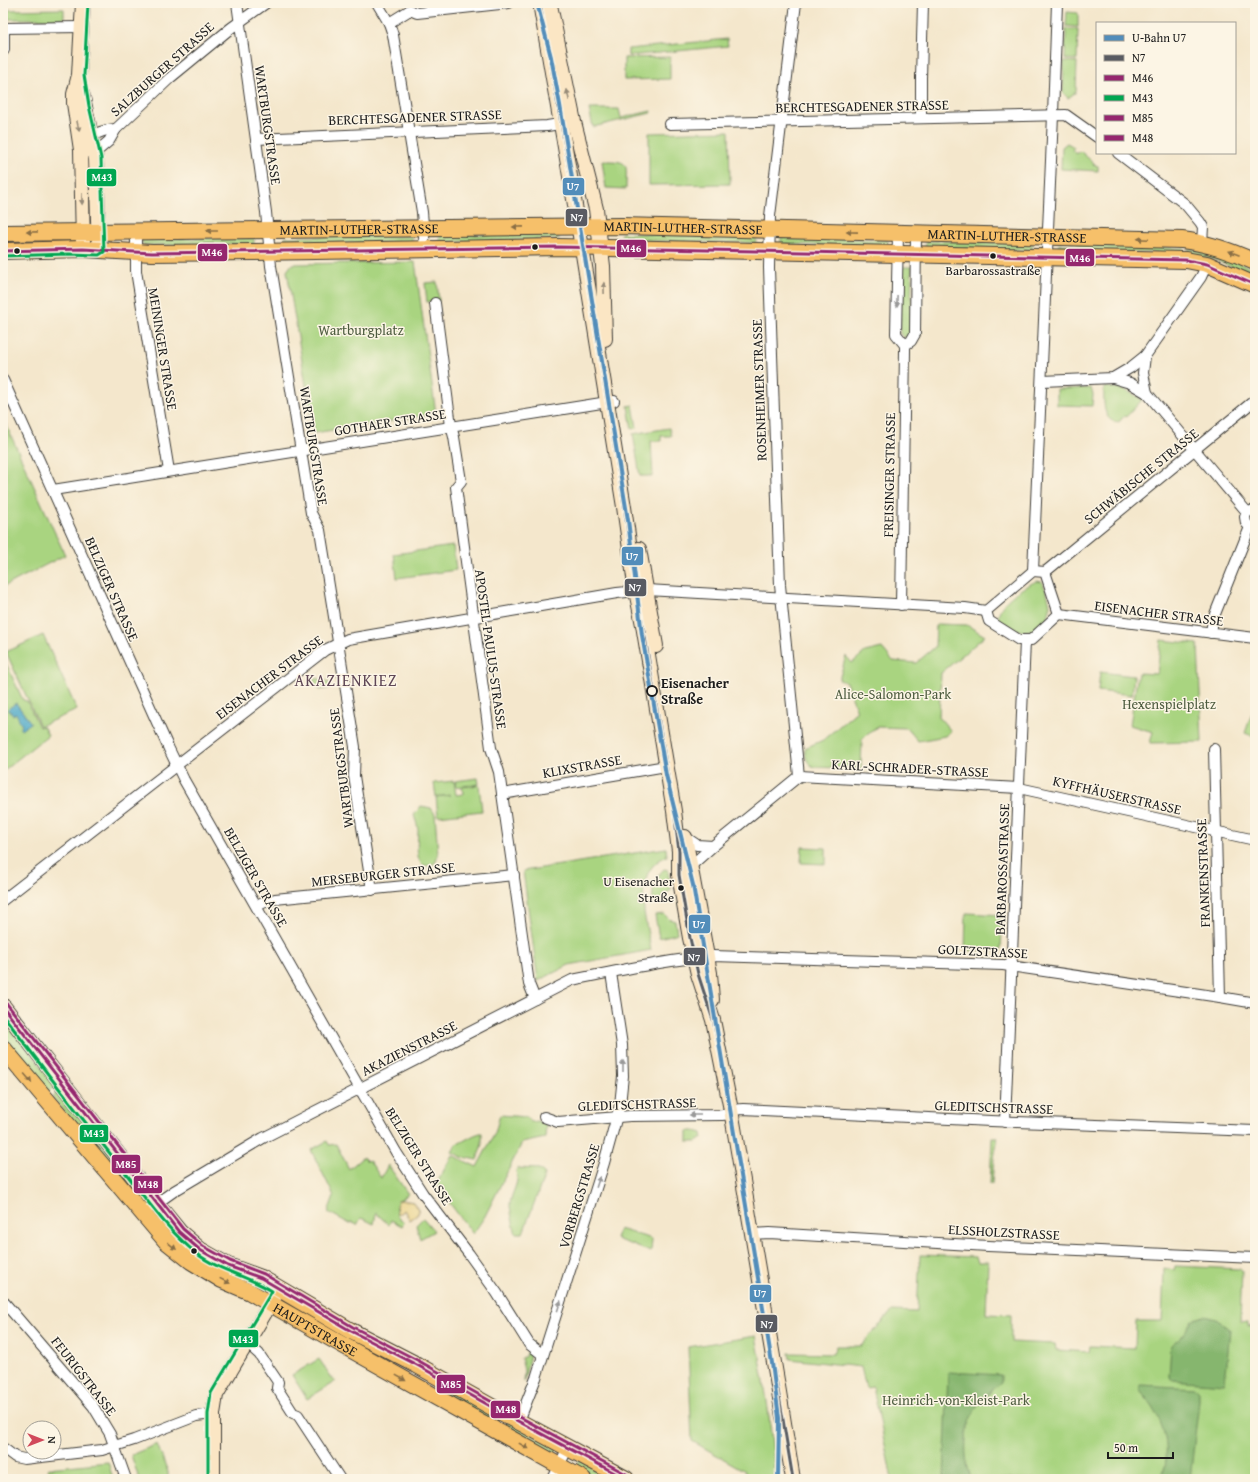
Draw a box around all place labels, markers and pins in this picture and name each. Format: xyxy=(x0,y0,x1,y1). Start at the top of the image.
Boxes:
unlabelled marker xyxy=(530,242,540,252)
unlabelled marker xyxy=(12,246,22,256)
marker: Barbarossastraße xyxy=(988,251,998,261)
place label: Barbarossastraße xyxy=(946,261,1040,280)
place label: Eisenacher Straße xyxy=(661,673,730,709)
marker: Eisenacher Straße xyxy=(646,685,658,697)
place label: U Eisenacher Straße xyxy=(603,872,675,907)
marker: U Eisenacher Straße xyxy=(676,883,686,893)
unlabelled marker xyxy=(189,1246,199,1256)

